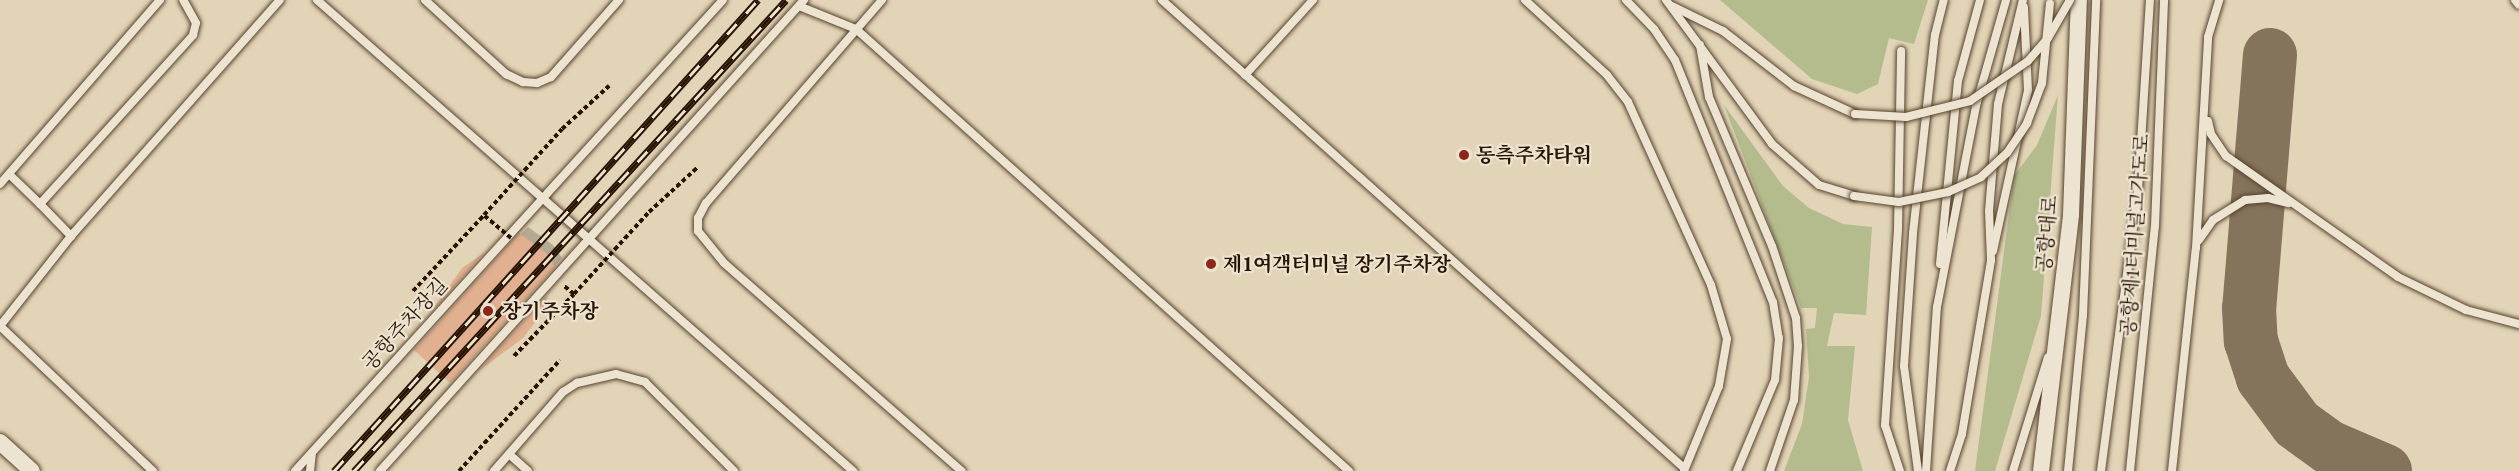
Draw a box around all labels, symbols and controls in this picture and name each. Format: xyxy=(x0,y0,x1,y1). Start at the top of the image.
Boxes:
street label: 공항제1터미널고가도로 xyxy=(2116,133,2154,337)
place label: 동측주차타워 xyxy=(1476,143,1592,167)
marker: 동측주차타워 xyxy=(1457,148,1471,162)
street label: 공항대로 xyxy=(2032,194,2062,274)
place label: 제1여객터미널 장기주차장 xyxy=(1223,252,1451,276)
marker: 제1여객터미널 장기주차장 xyxy=(1204,257,1218,271)
street label: 공항주차장길 xyxy=(357,273,453,375)
place label: 장기주차장 xyxy=(502,299,599,323)
marker: 장기주차장 xyxy=(479,302,497,320)

